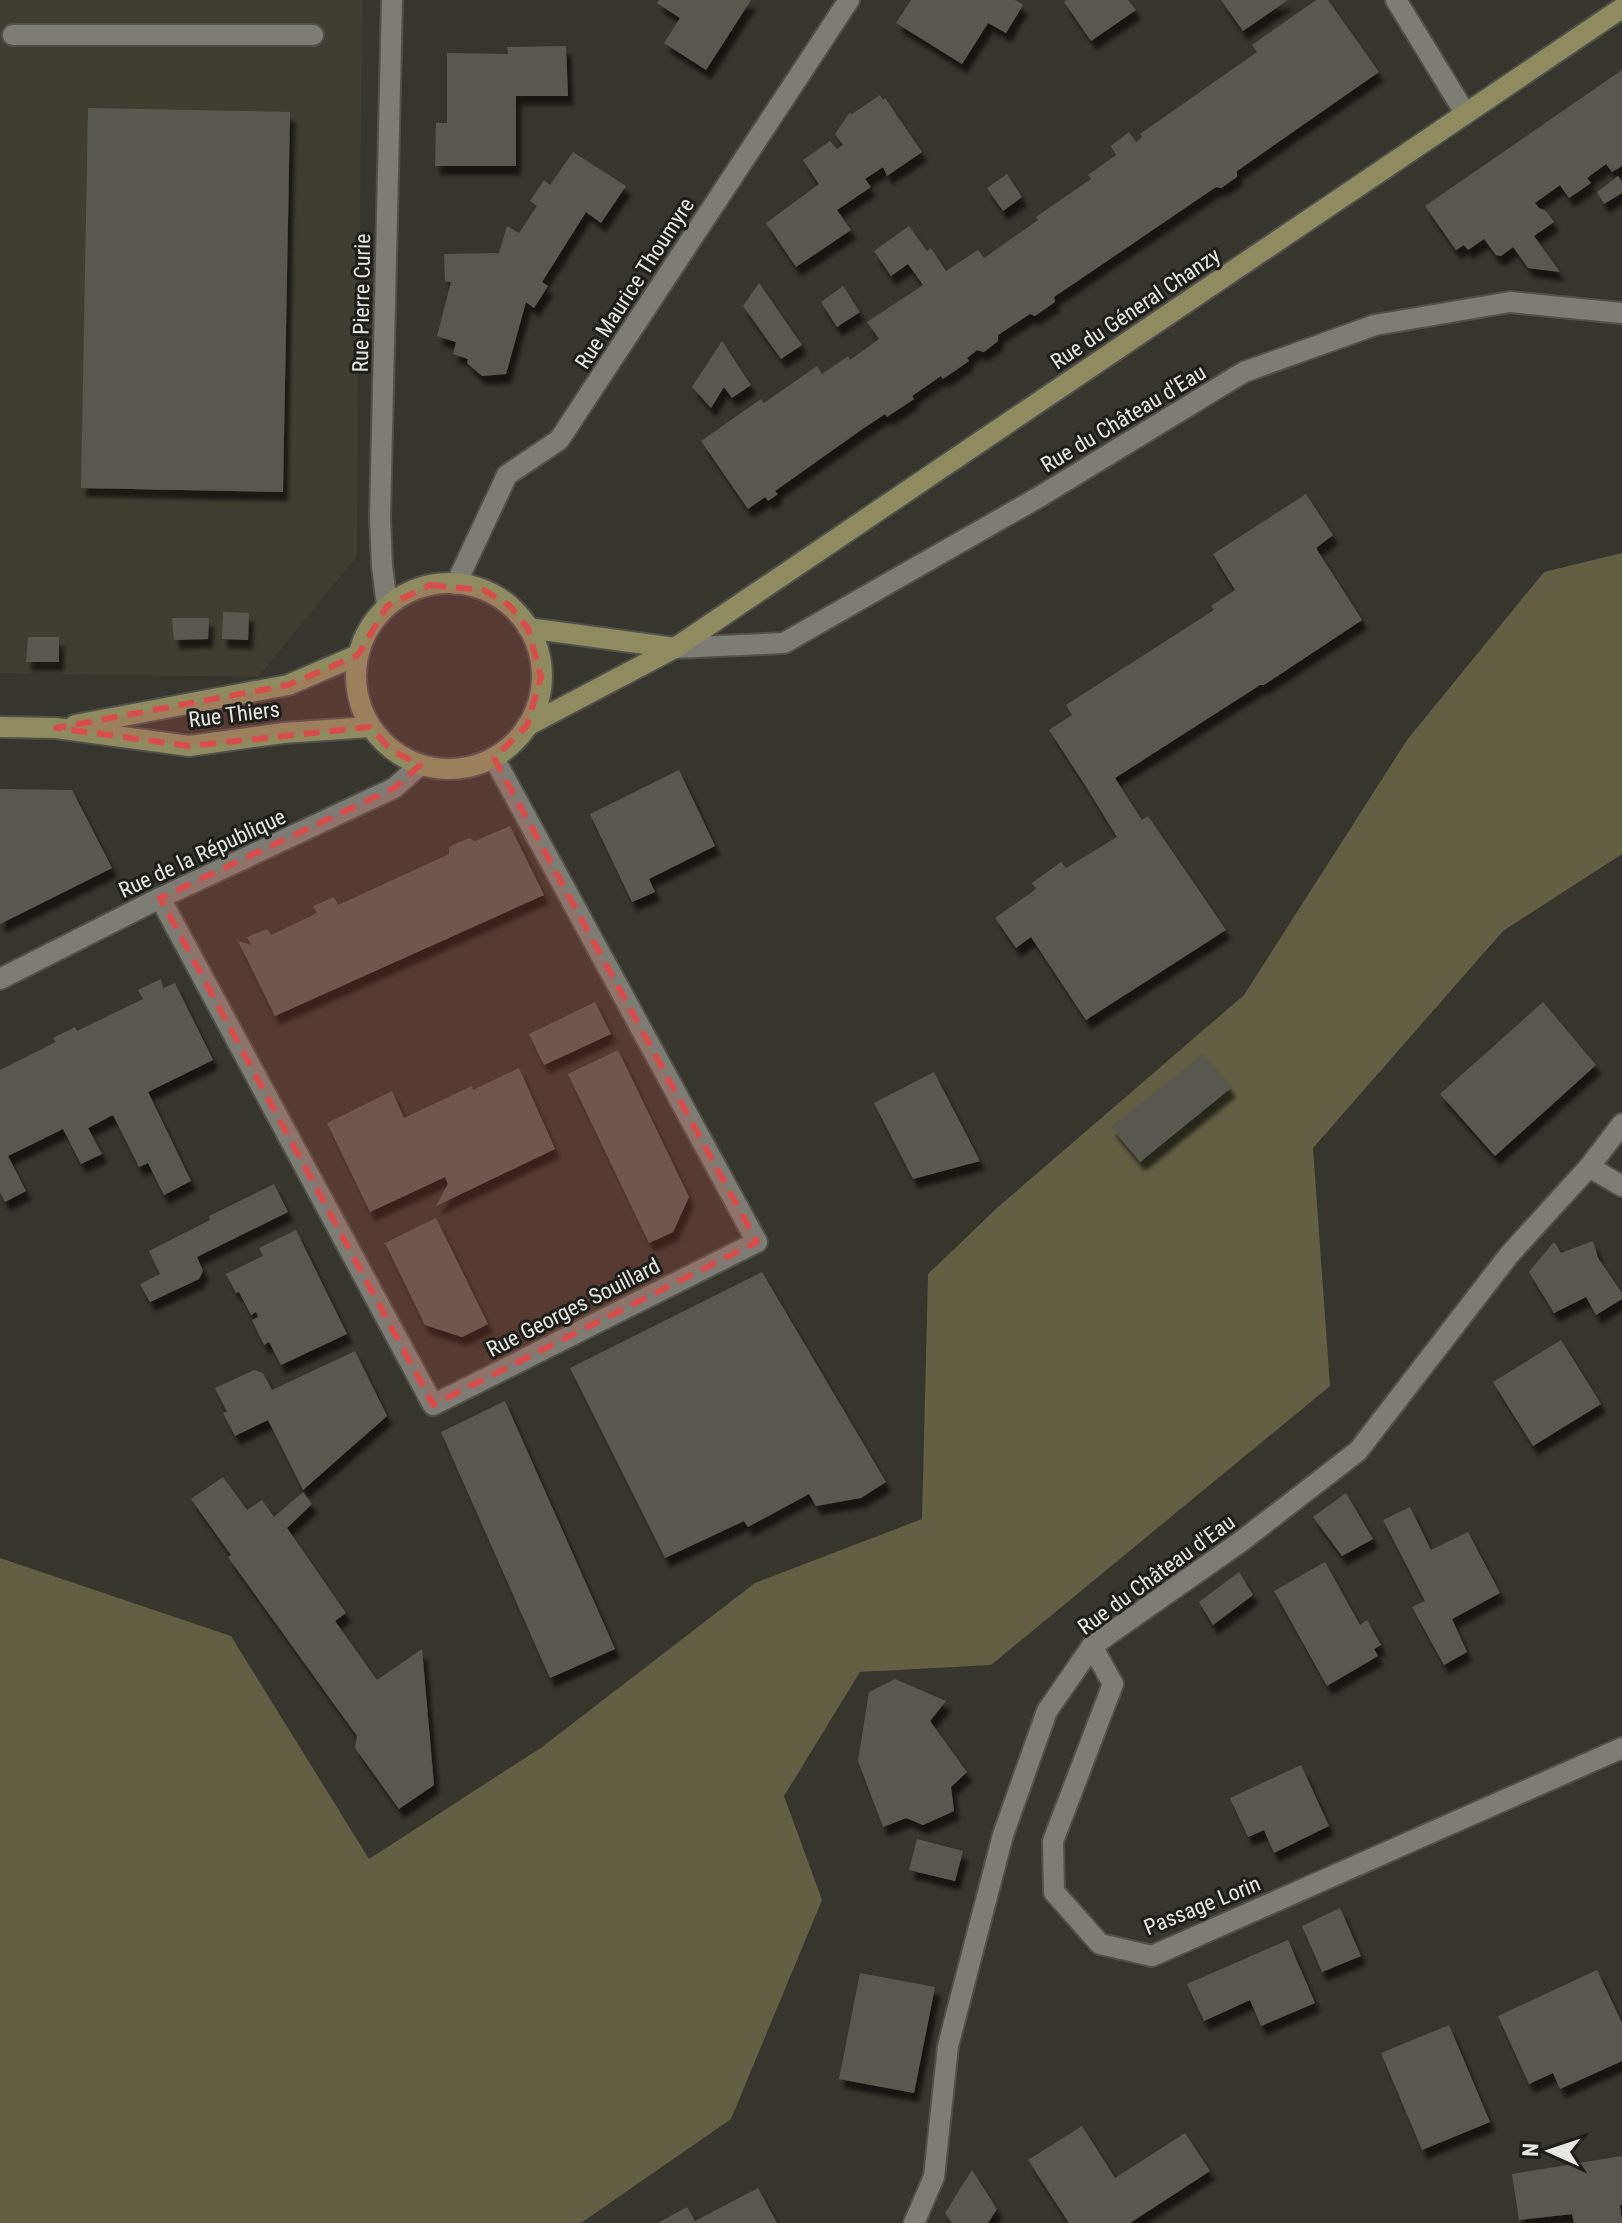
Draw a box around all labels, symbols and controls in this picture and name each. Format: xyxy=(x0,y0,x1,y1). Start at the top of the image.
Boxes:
street label: Rue Maurice Thoumyre xyxy=(570,193,699,373)
street label: Rue Pierre Curie xyxy=(348,233,375,373)
street label: Rue du Géneral Chanzy xyxy=(1046,243,1225,374)
street label: Rue du Château d'Eau xyxy=(1036,359,1210,478)
street label: Rue Thiers xyxy=(187,697,281,732)
street label: Rue de la République xyxy=(115,804,290,903)
street label: Rue Georges Souillard xyxy=(482,1253,664,1362)
street label: Rue du Château d'Eau xyxy=(1073,1509,1240,1640)
street label: Passage Lorin xyxy=(1140,1871,1264,1940)
north arrow xyxy=(1510,2111,1590,2191)
text: N xyxy=(1518,2143,1543,2157)

